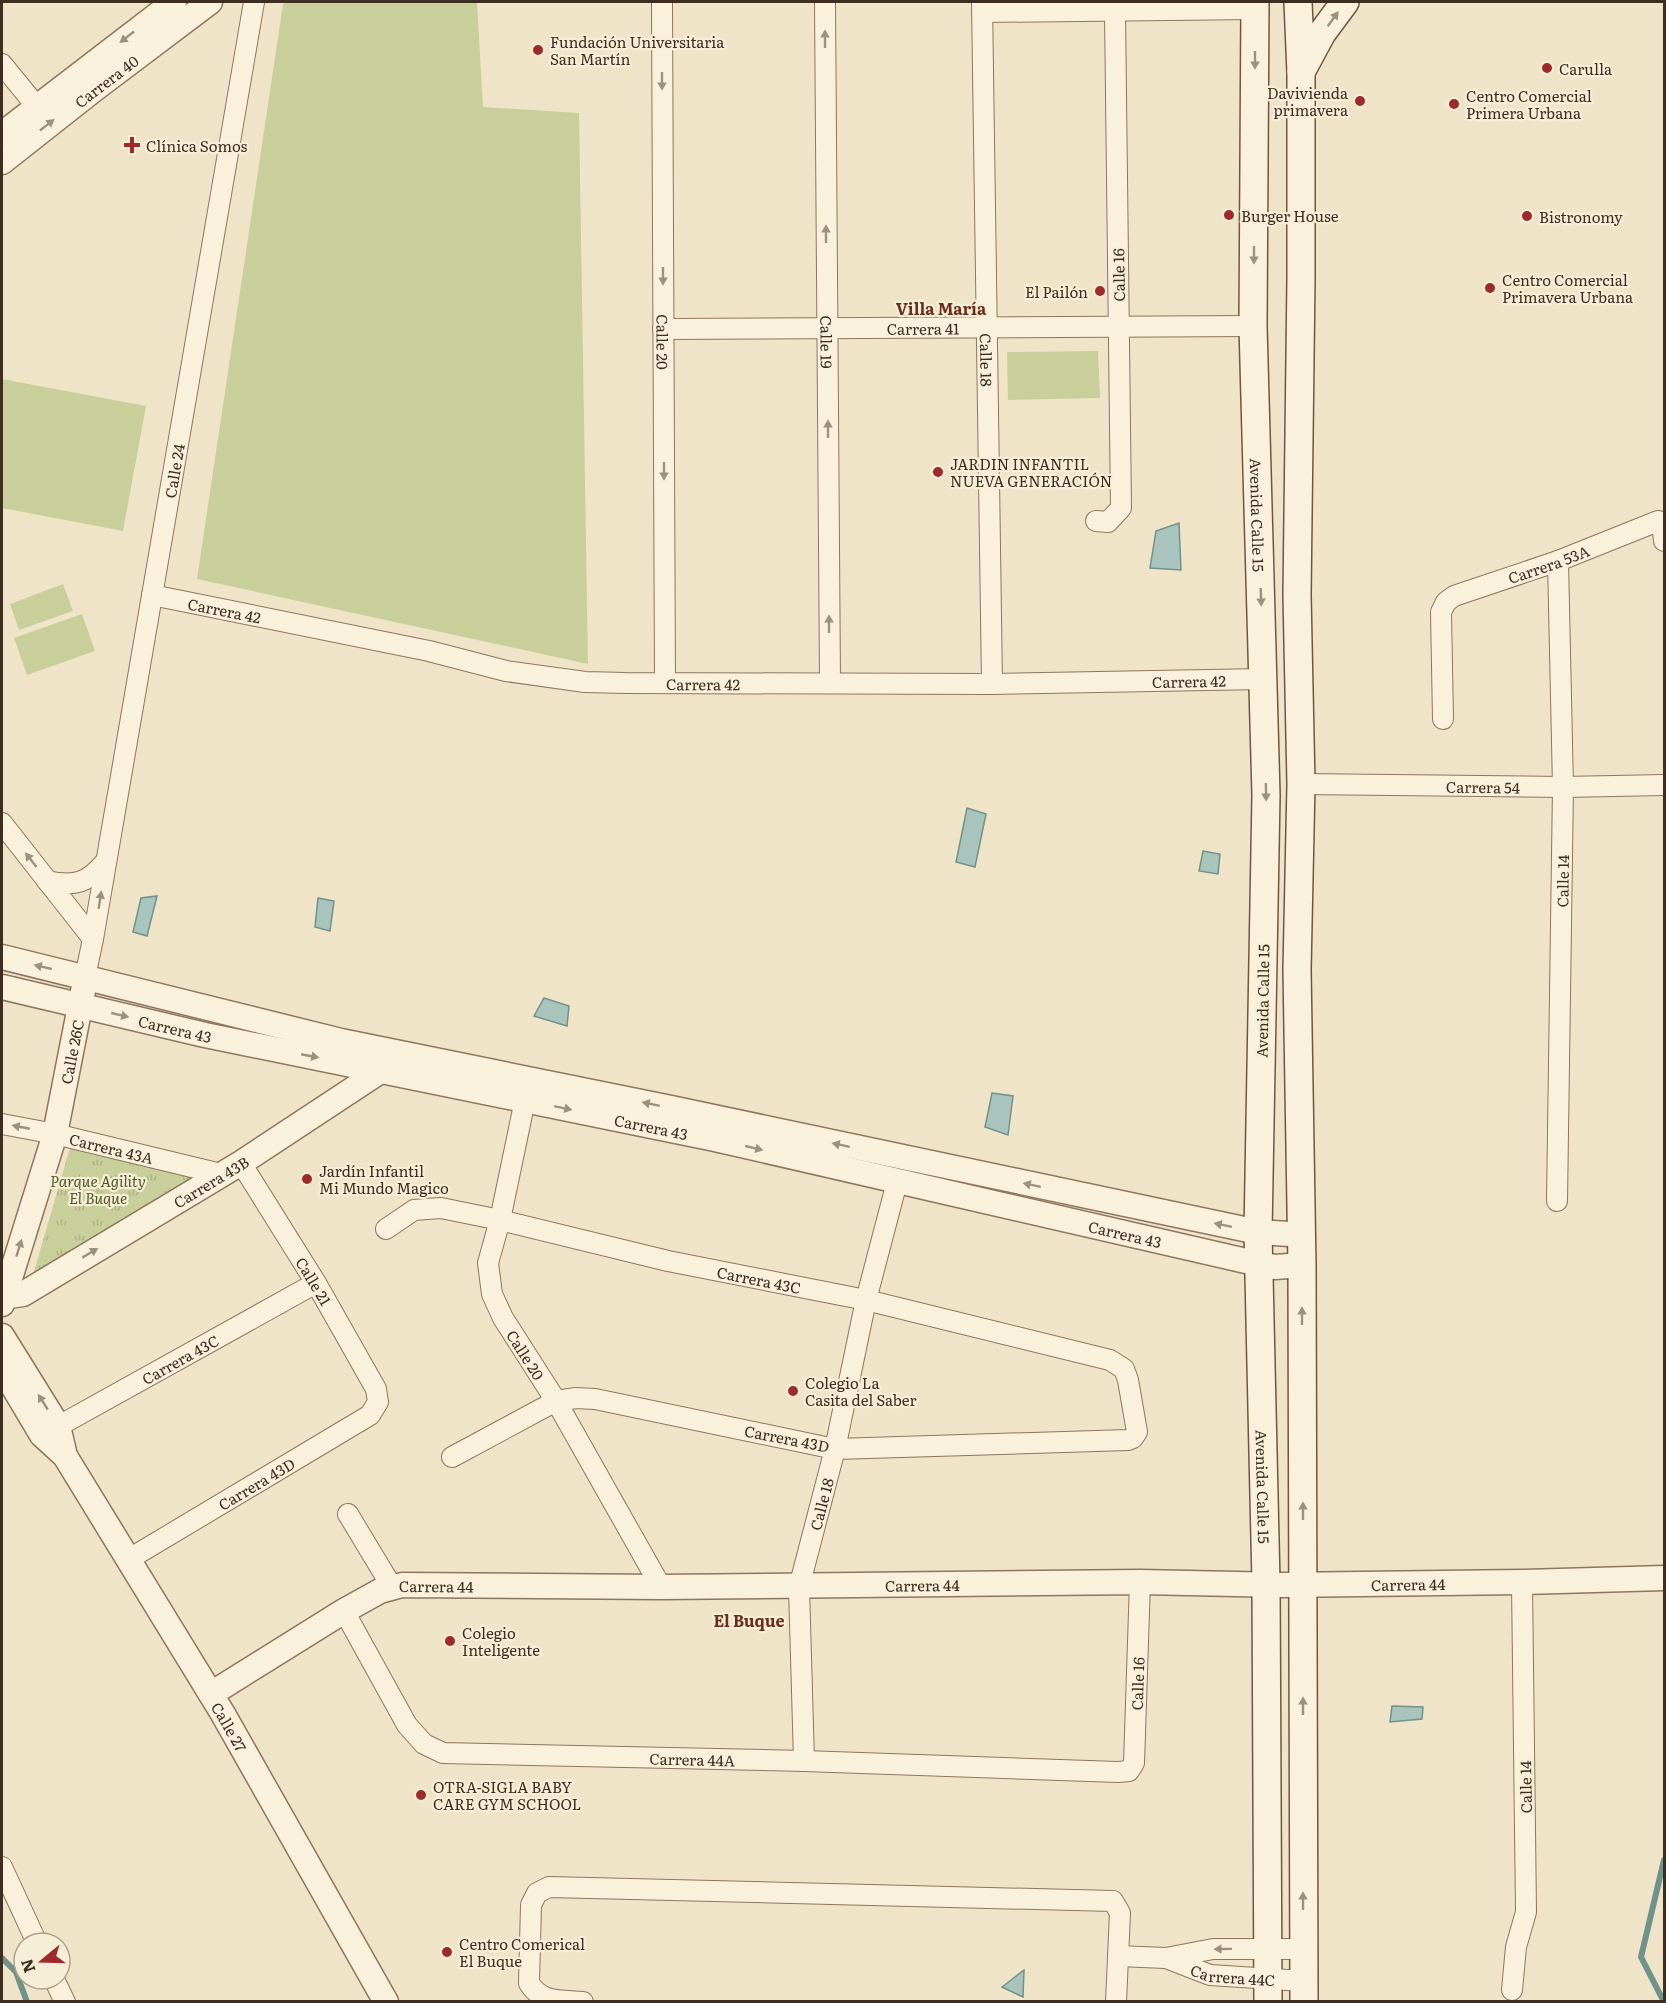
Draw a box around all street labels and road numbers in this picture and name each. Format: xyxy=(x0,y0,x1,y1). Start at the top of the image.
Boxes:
street label: Carrera 40 xyxy=(69,49,143,113)
street label: Calle 16 xyxy=(1106,248,1130,302)
street label: Calle 20 xyxy=(652,314,675,370)
street label: Calle 19 xyxy=(816,315,839,369)
street label: Carrera 41 xyxy=(887,316,959,339)
street label: Calle 18 xyxy=(975,333,999,387)
street label: Calle 24 xyxy=(157,442,189,500)
street label: Avenida Calle 15 xyxy=(1245,458,1271,573)
street label: Carrera 53A xyxy=(1505,538,1593,589)
street label: Carrera 42 xyxy=(186,591,263,628)
street label: Carrera 42 xyxy=(1152,668,1227,693)
street label: Carrera 42 xyxy=(666,672,741,695)
street label: Carrera 54 xyxy=(1446,774,1520,798)
street label: Calle 14 xyxy=(1550,854,1574,908)
street label: Avenida Calle 15 xyxy=(1250,944,1274,1058)
street label: Carrera 43 xyxy=(136,1008,214,1048)
street label: Calle 26C xyxy=(54,1017,89,1086)
street label: Carrera 43 xyxy=(612,1107,690,1145)
street label: Carrera 43A xyxy=(67,1126,156,1169)
street label: Carrera 43B xyxy=(168,1150,253,1213)
street label: Carrera 43 xyxy=(1086,1214,1164,1253)
street label: Calle 21 xyxy=(291,1252,337,1310)
street label: Carrera 43C xyxy=(715,1259,803,1298)
street label: Calle 20 xyxy=(502,1325,551,1384)
street label: Carrera 43C xyxy=(137,1328,223,1389)
street label: Carrera 43D xyxy=(743,1419,831,1457)
street label: Avenida Calle 15 xyxy=(1251,1429,1277,1544)
street label: Carrera 43D xyxy=(213,1451,299,1515)
street label: Calle 18 xyxy=(803,1475,839,1533)
street label: Carrera 44 xyxy=(1371,1571,1446,1595)
street label: Carrera 44 xyxy=(885,1572,960,1596)
street label: Carrera 44 xyxy=(399,1573,474,1597)
street label: Calle 16 xyxy=(1124,1657,1149,1711)
street label: Calle 27 xyxy=(206,1697,254,1756)
street label: Carrera 44A xyxy=(649,1746,735,1771)
street label: Calle 14 xyxy=(1513,1760,1537,1814)
street label: Carrera 44C xyxy=(1187,1957,1276,1991)

